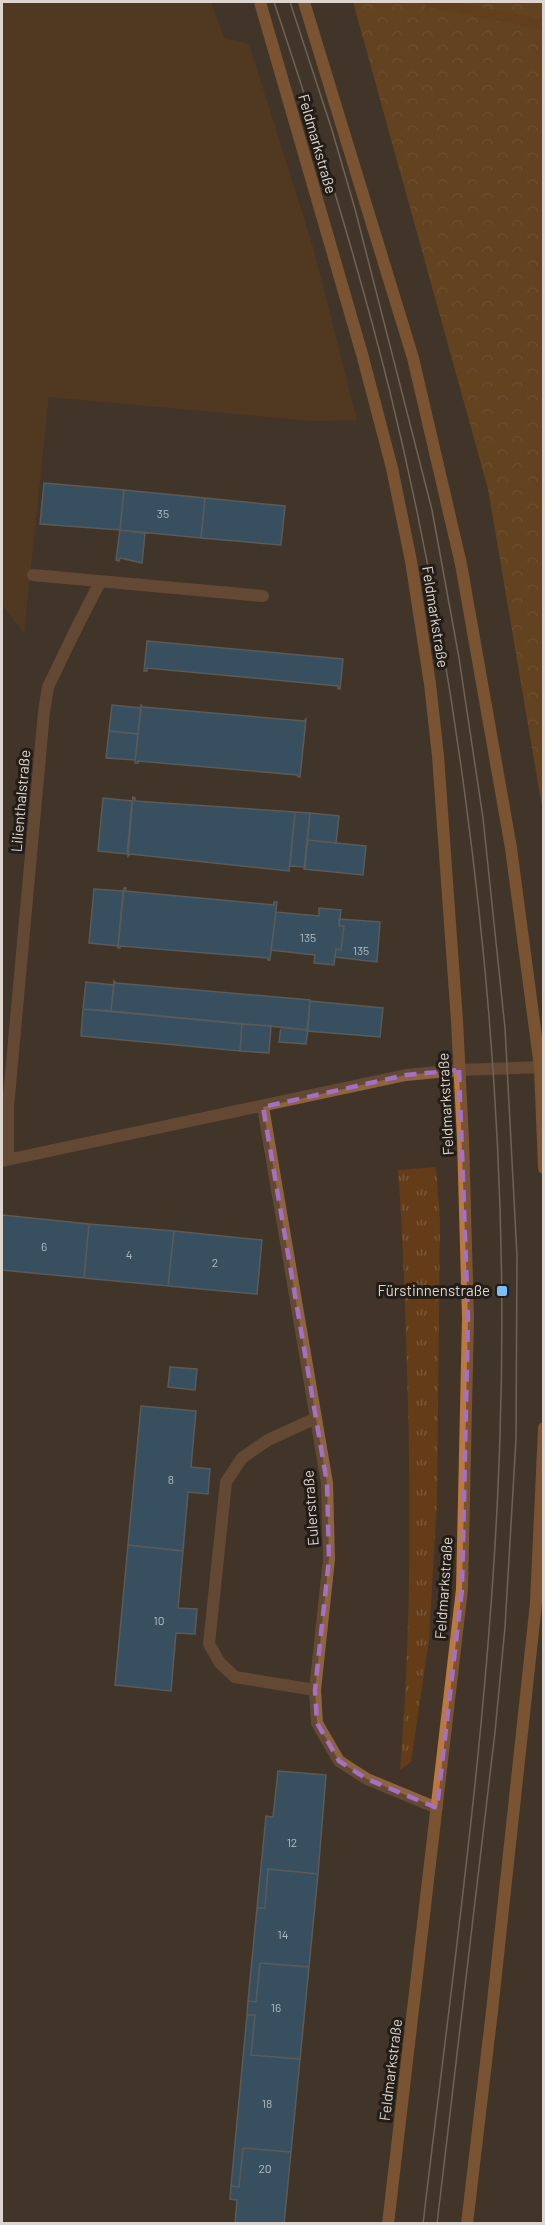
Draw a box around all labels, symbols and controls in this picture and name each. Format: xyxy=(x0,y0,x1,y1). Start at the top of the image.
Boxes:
street label: Feldmarkstraße xyxy=(295,92,341,196)
house number: 35 xyxy=(157,506,169,520)
street label: Feldmarkstraße xyxy=(419,565,453,669)
street label: Lilienthalstraße xyxy=(7,749,33,853)
house number: 135 xyxy=(300,930,316,944)
house number: 135 xyxy=(353,943,369,957)
street label: Feldmarkstraße xyxy=(433,1052,457,1156)
house number: 6 xyxy=(41,1239,47,1253)
house number: 4 xyxy=(126,1247,132,1261)
house number: 2 xyxy=(212,1255,218,1269)
place label: Fürstinnenstraße xyxy=(377,1281,490,1299)
marker: Fürstinnenstraße xyxy=(495,1284,509,1298)
street label: Eulerstraße xyxy=(298,1469,322,1547)
house number: 8 xyxy=(168,1472,174,1486)
street label: Feldmarkstraße xyxy=(430,1536,456,1640)
house number: 10 xyxy=(154,1613,164,1627)
house number: 12 xyxy=(287,1835,297,1849)
house number: 14 xyxy=(278,1927,288,1941)
house number: 16 xyxy=(271,2000,281,2014)
street label: Feldmarkstraße xyxy=(375,2018,405,2122)
house number: 18 xyxy=(262,2096,272,2110)
house number: 20 xyxy=(258,2161,272,2175)

